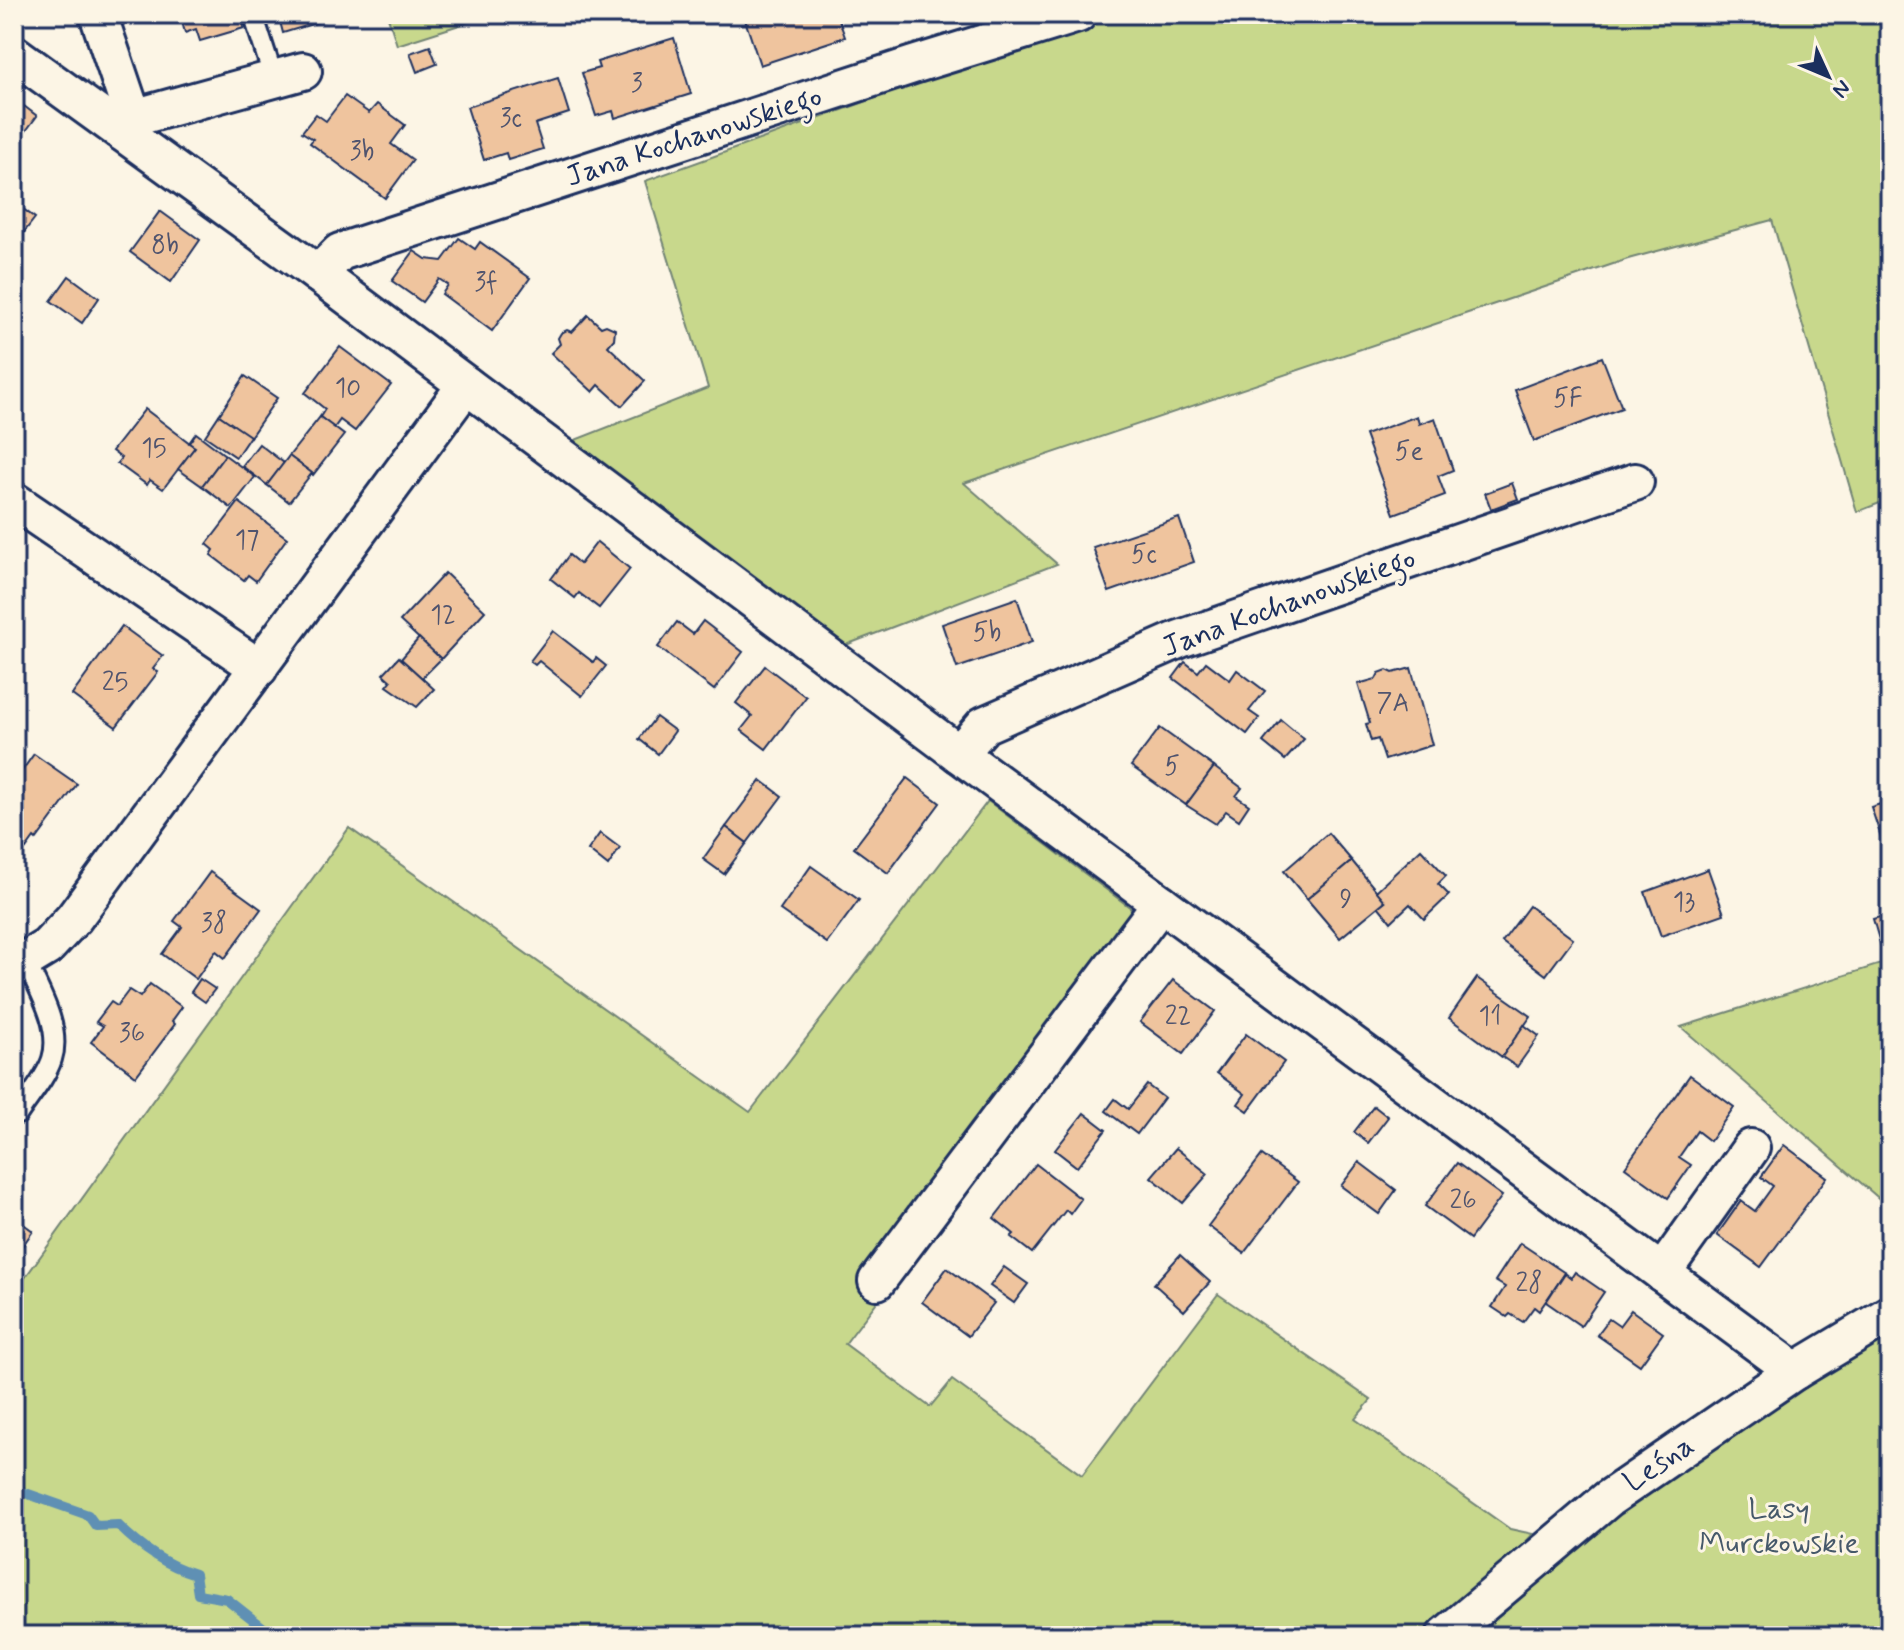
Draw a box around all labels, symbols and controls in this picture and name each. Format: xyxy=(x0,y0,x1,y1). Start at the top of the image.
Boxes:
north arrow xyxy=(1788,36,1868,116)
house number: 3 xyxy=(631,67,643,101)
text: N xyxy=(1826,74,1856,104)
street label: Jana Kochanowskiego xyxy=(561,77,828,200)
house number: 3c xyxy=(500,102,522,136)
house number: 3b xyxy=(350,135,374,169)
house number: 8b xyxy=(151,229,179,263)
house number: 3f xyxy=(475,266,497,300)
house number: 10 xyxy=(335,372,361,406)
house number: 5F xyxy=(1553,382,1583,416)
house number: 15 xyxy=(141,432,167,466)
house number: 5e xyxy=(1395,435,1423,469)
house number: 17 xyxy=(235,524,259,558)
house number: 5c xyxy=(1131,538,1157,572)
street label: Jana Kochanowskiego xyxy=(1157,539,1422,670)
house number: 12 xyxy=(430,599,456,633)
house number: 5b xyxy=(973,616,1001,650)
house number: 25 xyxy=(102,666,128,700)
house number: 7A xyxy=(1377,687,1409,721)
house number: 5 xyxy=(1164,750,1180,784)
house number: 9 xyxy=(1340,883,1352,917)
house number: 13 xyxy=(1673,886,1695,920)
house number: 38 xyxy=(201,907,227,941)
house number: 22 xyxy=(1165,1000,1191,1034)
house number: 11 xyxy=(1479,1000,1501,1034)
house number: 36 xyxy=(119,1017,145,1051)
house number: 26 xyxy=(1449,1184,1477,1218)
house number: 28 xyxy=(1516,1267,1543,1301)
street label: Leśna xyxy=(1616,1426,1702,1502)
park label: Lasy Murckowskie xyxy=(1699,1490,1859,1563)

